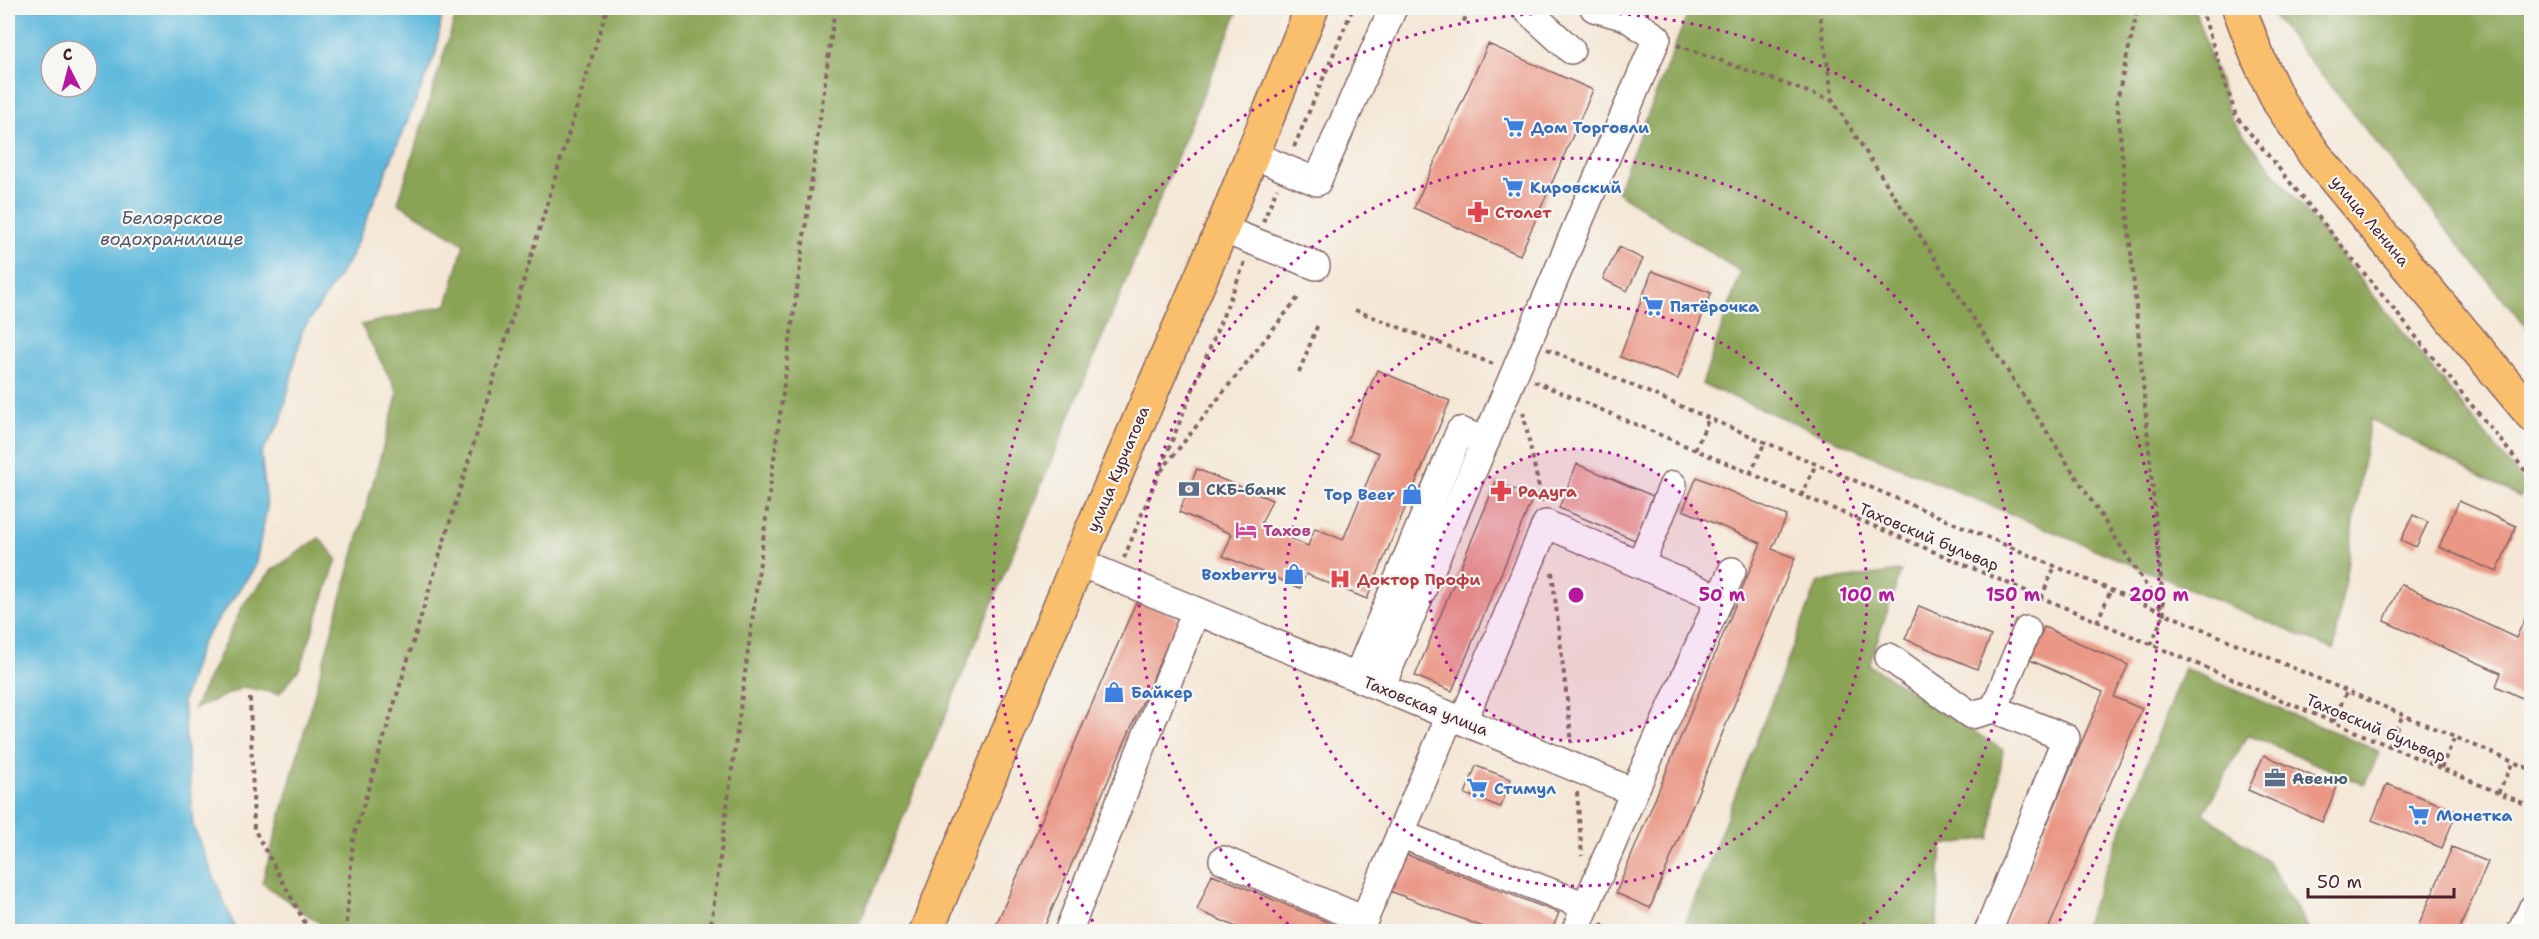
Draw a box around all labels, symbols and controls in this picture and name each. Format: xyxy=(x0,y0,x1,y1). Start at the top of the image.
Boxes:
north arrow xyxy=(39,39,99,99)
text: С xyxy=(61,44,74,66)
supermarket icon: Дом Торговли xyxy=(1502,115,1526,139)
place label: Дом Торговли xyxy=(1531,117,1649,138)
street label: улица Ленина xyxy=(2326,171,2414,271)
supermarket icon: Кировский xyxy=(1501,175,1525,199)
place label: Кировский xyxy=(1530,177,1622,198)
pharmacy icon: Столет xyxy=(1466,200,1490,224)
place label: Столет xyxy=(1495,202,1552,223)
water label: Белоярское водохранилище xyxy=(100,206,244,251)
supermarket icon: Пятёрочка xyxy=(1641,294,1665,318)
place label: Пятёрочка xyxy=(1670,296,1759,317)
street label: улица Курчатова xyxy=(1082,403,1154,535)
bank icon: СКБ-банк xyxy=(1177,477,1201,501)
place label: СКБ-банк xyxy=(1206,479,1286,500)
pharmacy icon: Радуга xyxy=(1489,479,1513,503)
place label: Радуга xyxy=(1518,481,1577,502)
shop icon: Top Beer xyxy=(1400,482,1424,506)
place label: Top Beer xyxy=(1324,484,1395,505)
street label: Таховский бульвар xyxy=(1856,498,2002,576)
hotel icon: Тахов xyxy=(1234,518,1258,542)
place label: Тахов xyxy=(1263,520,1311,541)
shop icon: Boxberry xyxy=(1282,562,1306,586)
place label: Boxberry xyxy=(1201,564,1277,585)
hospital icon: Доктор Профи xyxy=(1328,567,1352,591)
place label: Доктор Профи xyxy=(1357,569,1480,590)
text: 50 m xyxy=(1699,583,1746,607)
text: 100 m xyxy=(1839,583,1895,607)
text: 150 m xyxy=(1986,583,2041,607)
text: 200 m xyxy=(2129,583,2190,607)
centre of rings xyxy=(1566,585,1586,605)
street label: Таховская улица xyxy=(1360,671,1492,741)
shop icon: Байкер xyxy=(1102,680,1126,704)
place label: Байкер xyxy=(1131,682,1193,703)
street label: Таховский бульвар xyxy=(2303,689,2449,767)
office icon: Авеню xyxy=(2263,766,2287,790)
place label: Авеню xyxy=(2292,768,2348,789)
supermarket icon: Стимул xyxy=(1465,776,1489,800)
place label: Стимул xyxy=(1494,778,1556,799)
supermarket icon: Монетка xyxy=(2407,803,2431,827)
place label: Монетка xyxy=(2436,805,2513,826)
scale bar xyxy=(2308,861,2454,899)
text: 50 m xyxy=(2317,870,2362,894)

